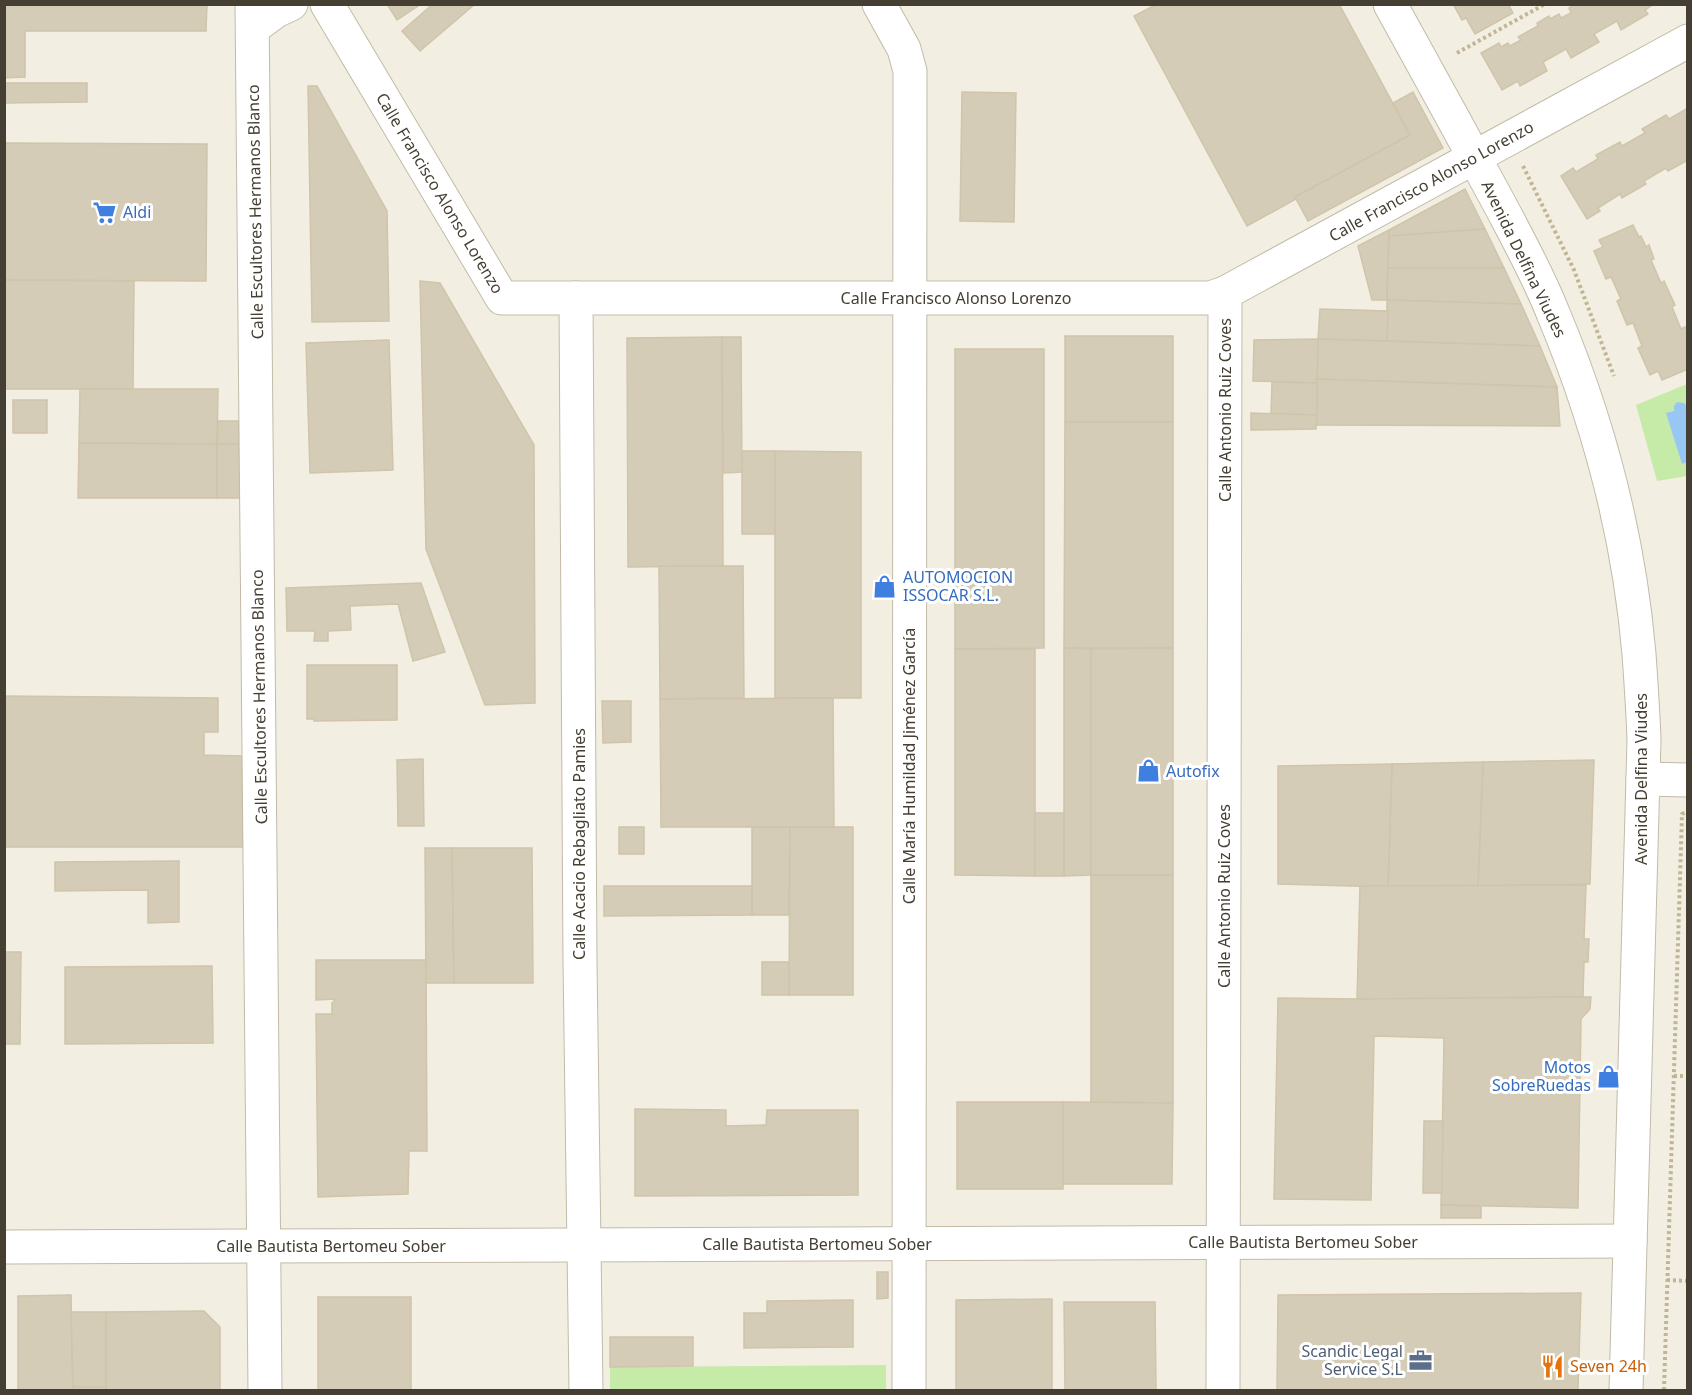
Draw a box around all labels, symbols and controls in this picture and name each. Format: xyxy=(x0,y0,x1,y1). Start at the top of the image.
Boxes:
street label: Calle Escultores Hermanos Blanco xyxy=(242,84,268,340)
street label: Calle Francisco Alonso Lorenzo xyxy=(371,88,509,298)
street label: Calle Francisco Alonso Lorenzo xyxy=(1325,115,1537,247)
street label: Avenida Delfina Viudes xyxy=(1476,177,1572,341)
supermarket icon: Aldi xyxy=(92,199,118,225)
place label: Aldi xyxy=(123,201,151,223)
street label: Calle Francisco Alonso Lorenzo xyxy=(841,287,1071,309)
street label: Calle Antonio Ruiz Coves xyxy=(1214,318,1236,502)
place label: AUTOMOCION ISSOCAR S.L. xyxy=(903,566,1013,606)
street label: Calle Escultores Hermanos Blanco xyxy=(246,569,272,825)
shop icon: AUTOMOCION ISSOCAR S.L. xyxy=(872,573,898,599)
street label: Calle María Humildad Jiménez García xyxy=(898,628,920,904)
street label: Avenida Delfina Viudes xyxy=(1630,693,1652,865)
street label: Calle Acacio Rebagliato Pamies xyxy=(568,728,590,960)
shop icon: Autofix xyxy=(1135,758,1161,784)
place label: Autofix xyxy=(1166,760,1220,782)
street label: Calle Antonio Ruiz Coves xyxy=(1213,804,1235,988)
place label: Motos SobreRuedas xyxy=(1492,1056,1591,1096)
shop icon: Motos SobreRuedas xyxy=(1596,1063,1622,1089)
street label: Calle Bautista Bertomeu Sober xyxy=(1188,1231,1418,1253)
street label: Calle Bautista Bertomeu Sober xyxy=(702,1233,932,1255)
street label: Calle Bautista Bertomeu Sober xyxy=(216,1235,446,1257)
place label: Scandic Legal Service S.L xyxy=(1302,1340,1403,1380)
office icon: Scandic Legal Service S.L xyxy=(1408,1347,1434,1373)
restaurant icon: Seven 24h xyxy=(1539,1353,1565,1379)
place label: Seven 24h xyxy=(1570,1355,1647,1377)

